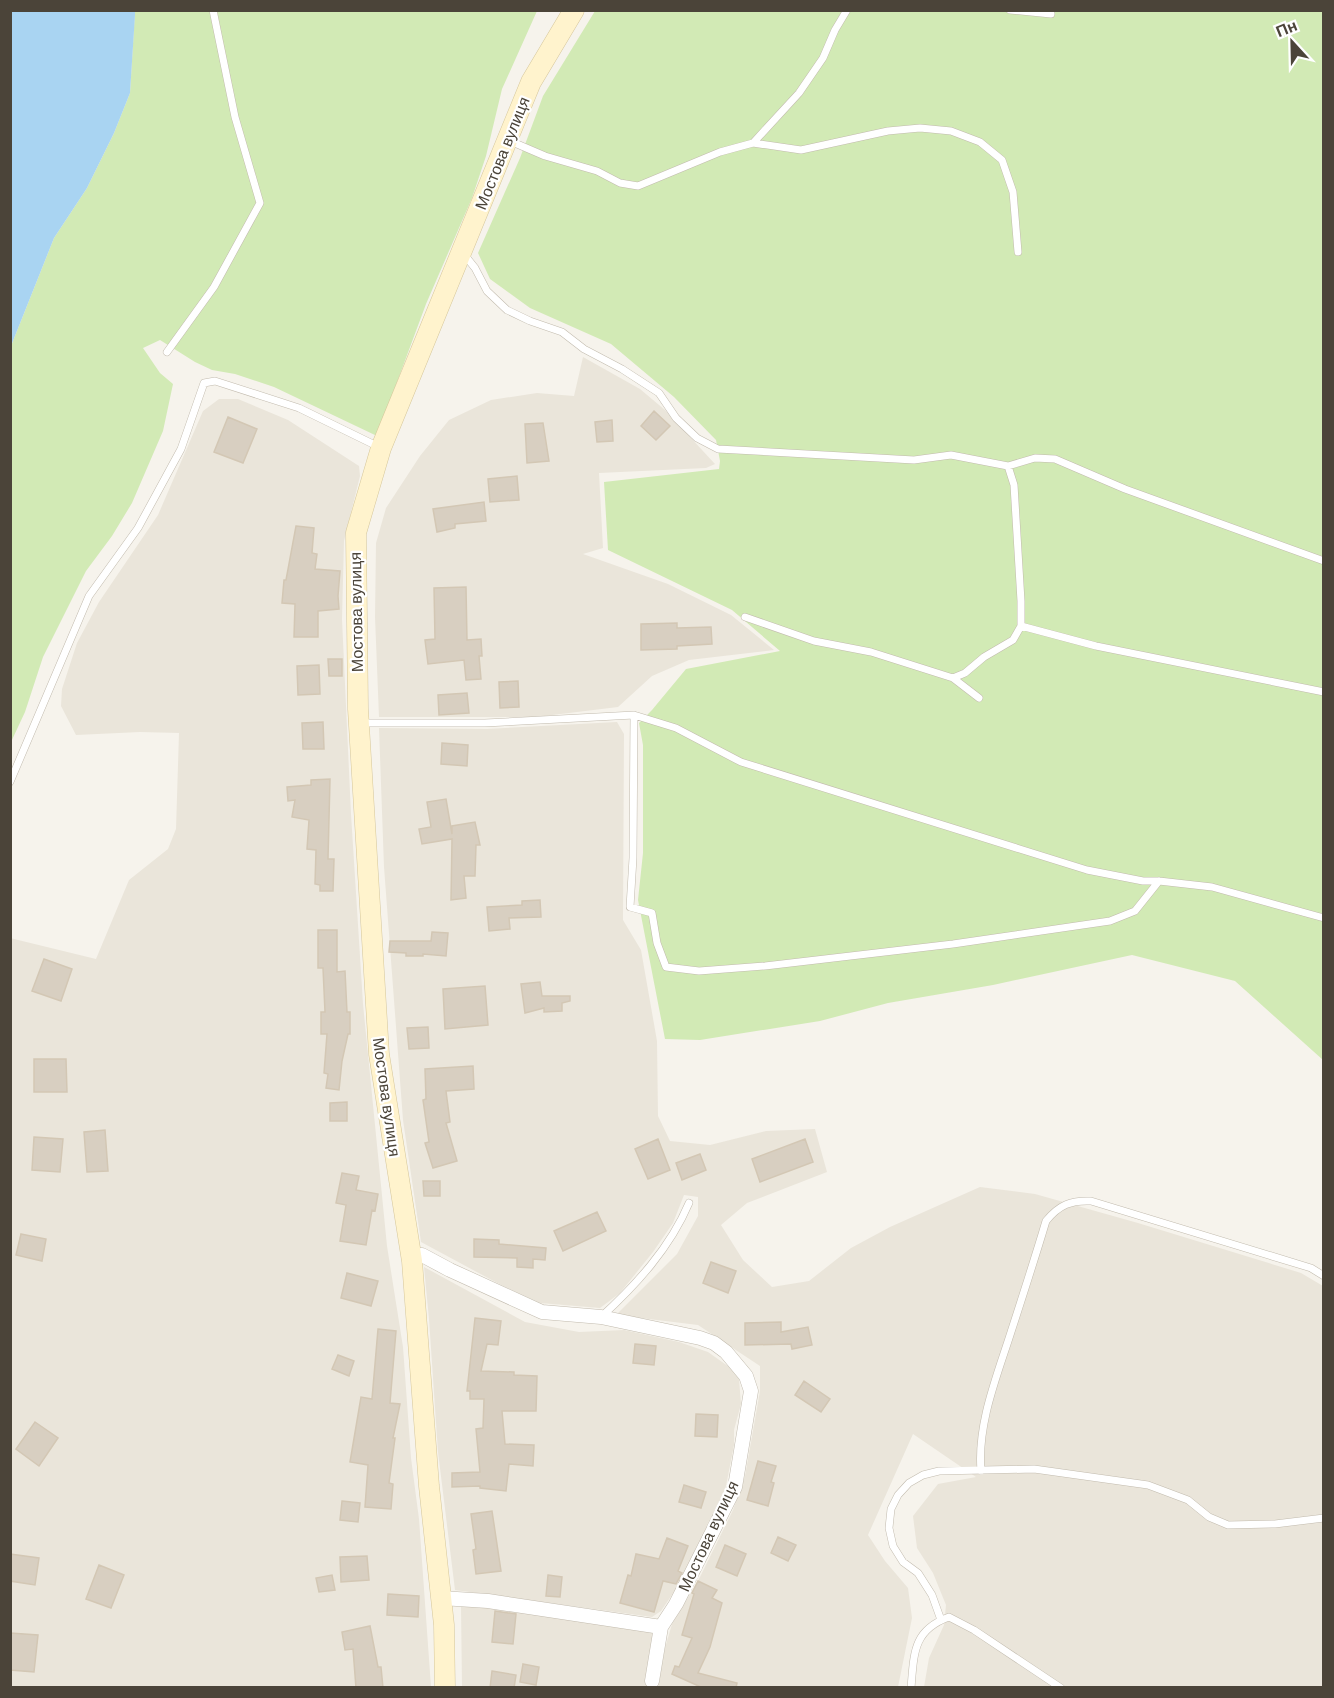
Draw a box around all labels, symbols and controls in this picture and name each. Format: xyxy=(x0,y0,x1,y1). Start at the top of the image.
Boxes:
north arrow xyxy=(1262,12,1322,72)
text: Пн xyxy=(1274,17,1300,40)
street label: Мостова вулиця xyxy=(472,94,533,212)
street label: Мостова вулиця xyxy=(347,552,366,672)
street label: Мостова вулиця xyxy=(370,1036,403,1158)
street label: Мостова вулиця xyxy=(675,1478,742,1594)

